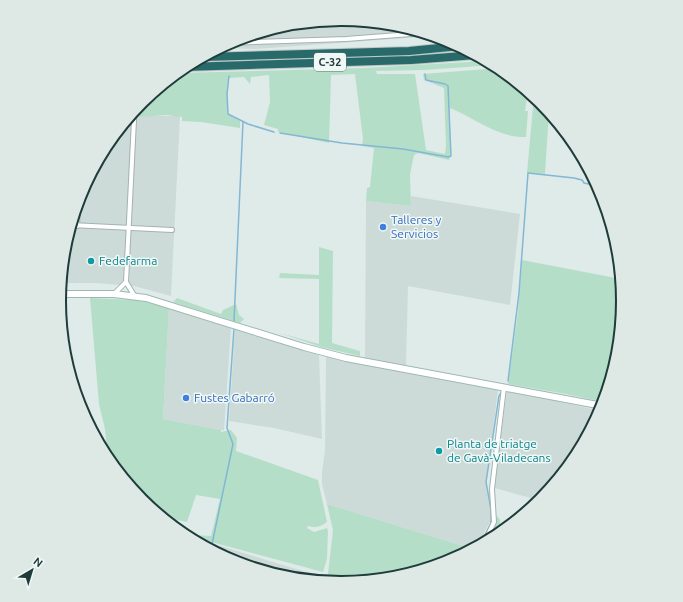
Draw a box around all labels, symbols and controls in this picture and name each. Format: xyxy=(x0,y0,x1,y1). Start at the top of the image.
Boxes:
road number: C-32 xyxy=(314,53,346,71)
place label: Talleres y Servicios xyxy=(391,213,441,240)
marker: Talleres y Servicios xyxy=(378,222,388,232)
place label: Fedefarma xyxy=(99,254,157,267)
marker: Fedefarma xyxy=(86,256,96,266)
place label: Fustes Gabarró xyxy=(194,391,275,404)
marker: Fustes Gabarró xyxy=(181,393,191,403)
place label: Planta de triatge de Gavà-Viladecans xyxy=(447,437,551,464)
marker: Planta de triatge de Gavà-Viladecans xyxy=(434,446,444,456)
north arrow xyxy=(12,550,52,590)
text: N xyxy=(31,555,45,569)

